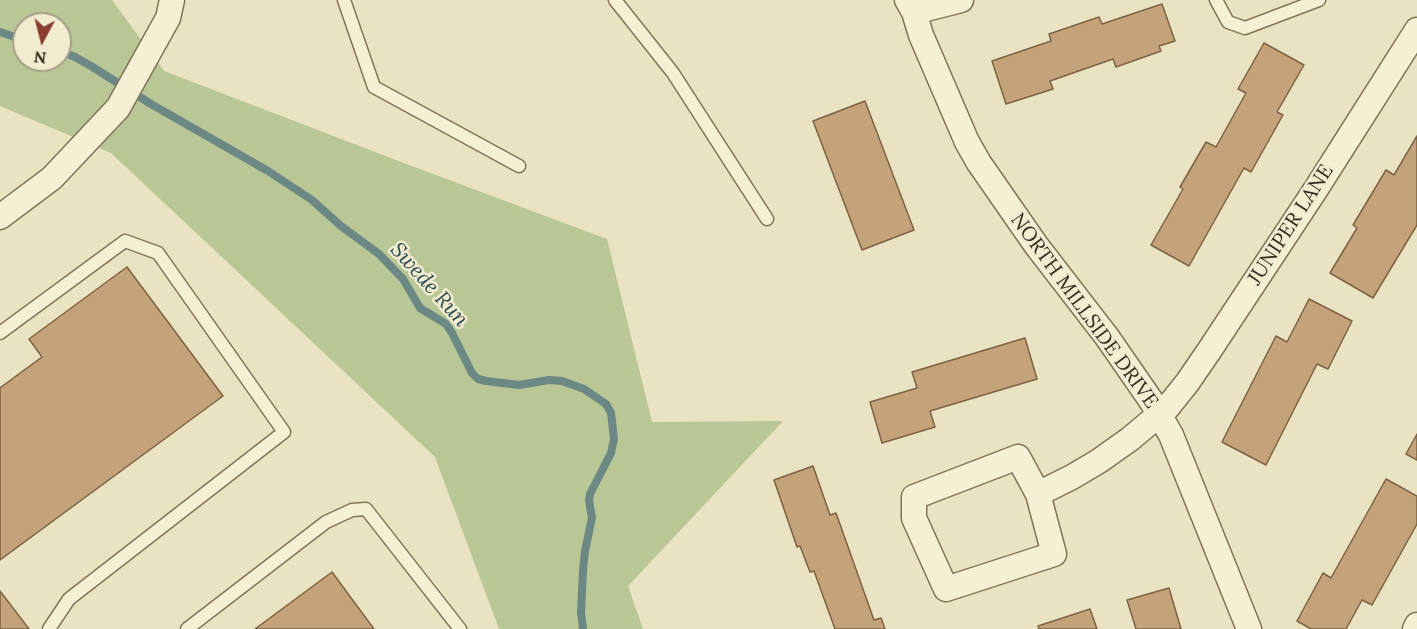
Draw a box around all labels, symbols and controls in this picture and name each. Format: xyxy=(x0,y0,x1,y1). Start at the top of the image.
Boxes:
north arrow xyxy=(12,12,72,72)
text: N xyxy=(33,47,47,69)
street label: JUNIPER LANE xyxy=(1243,160,1339,290)
street label: NORTH MILLSIDE DRIVE xyxy=(1005,209,1163,413)
water label: Swede Run xyxy=(385,238,473,332)

